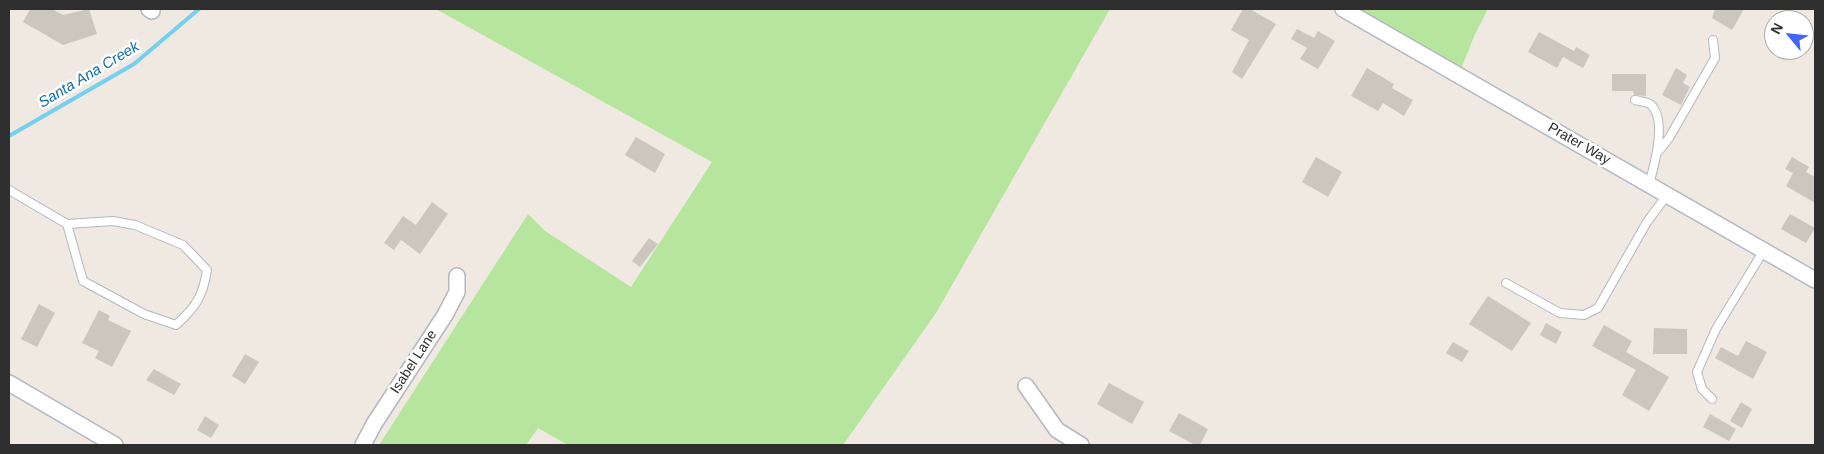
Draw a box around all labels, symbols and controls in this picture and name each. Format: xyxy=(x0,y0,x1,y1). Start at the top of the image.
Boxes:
north arrow xyxy=(1764,10,1814,60)
text: N xyxy=(1767,20,1786,37)
water label: Santa Ana Creek xyxy=(35,38,143,112)
street label: Prater Way xyxy=(1545,119,1613,169)
street label: Isabel Lane xyxy=(387,327,441,397)

